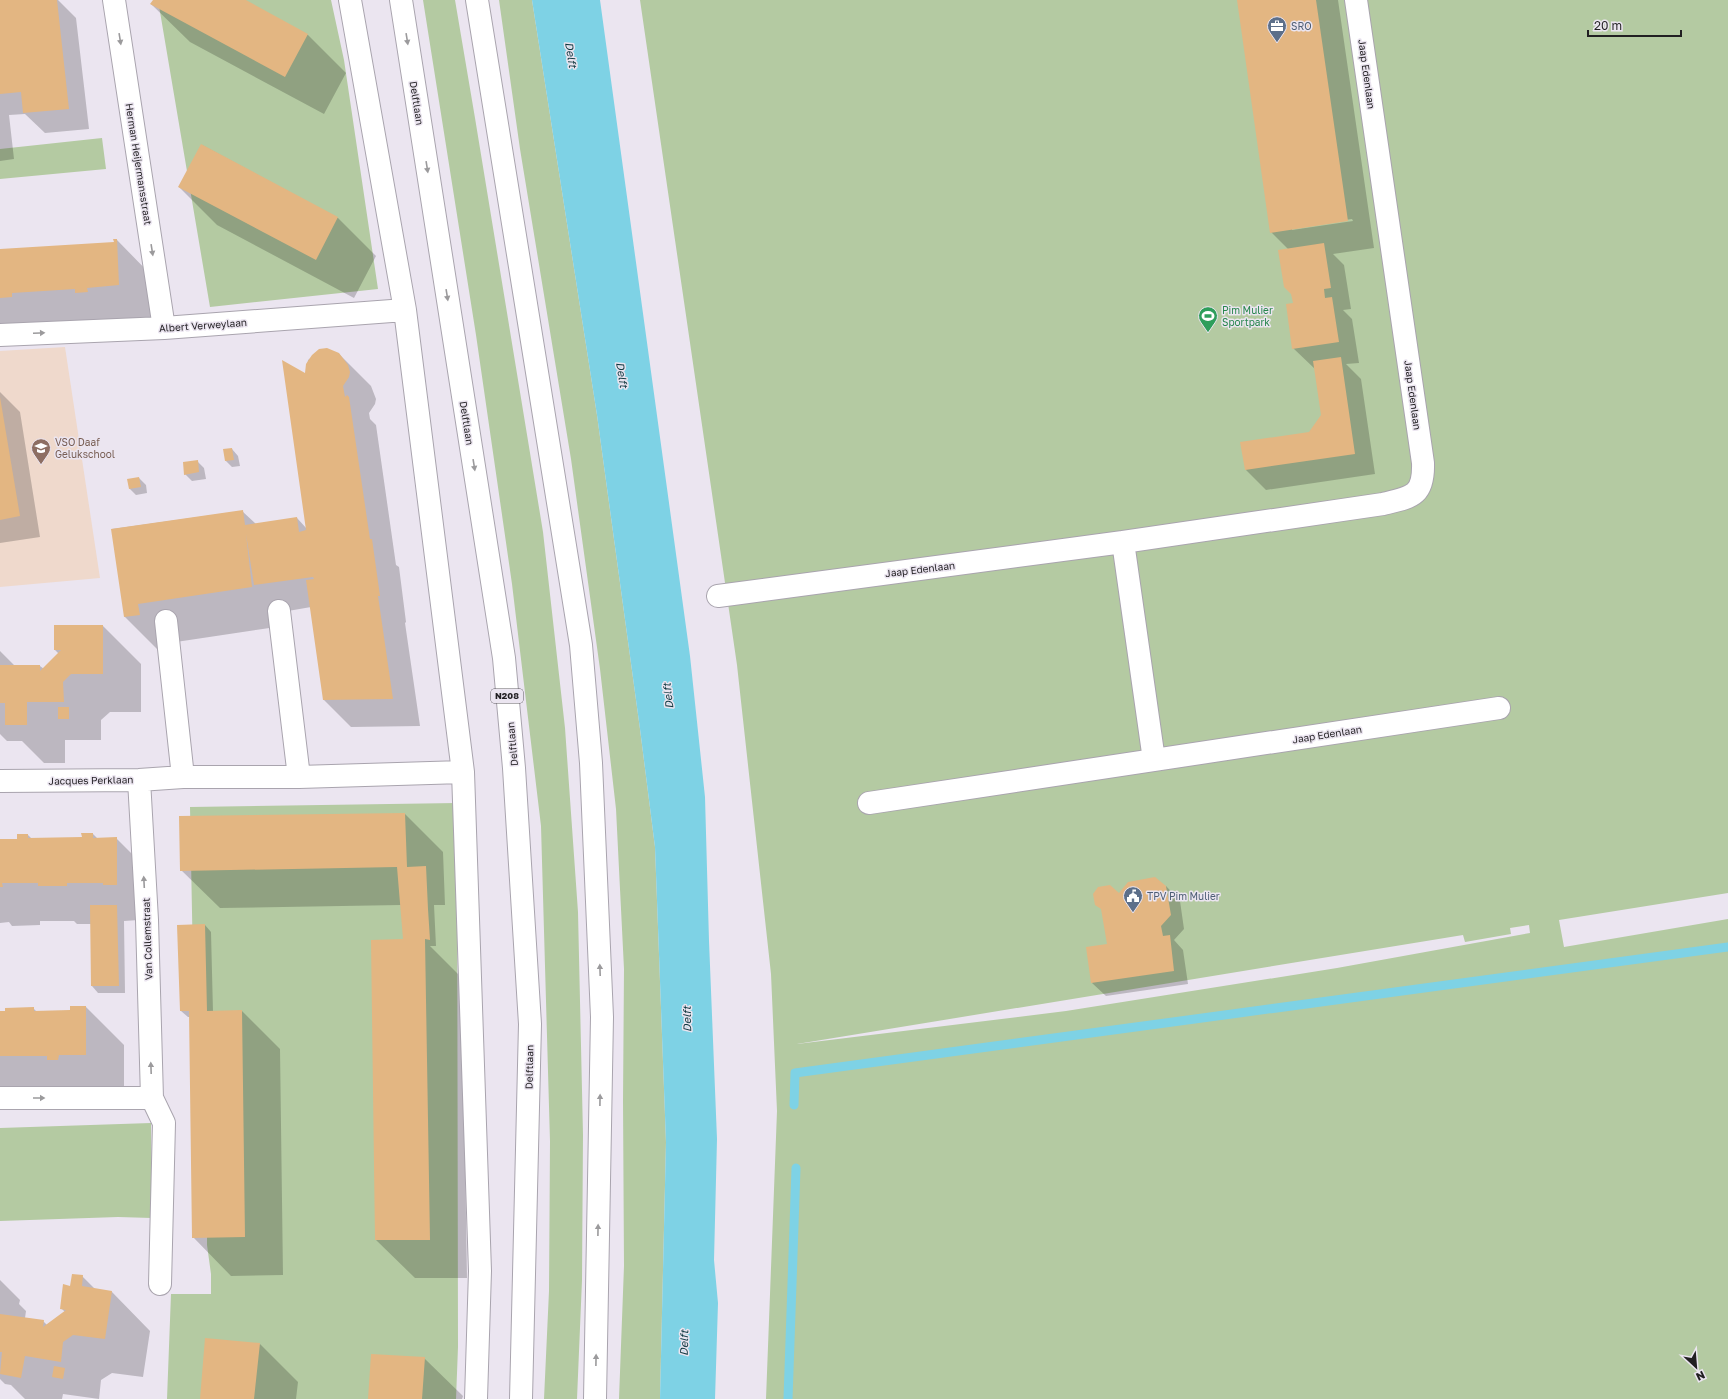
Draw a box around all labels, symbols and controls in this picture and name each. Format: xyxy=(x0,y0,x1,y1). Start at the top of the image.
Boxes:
scale bar xyxy=(1588,12,1681,38)
office icon: SRO xyxy=(1266,15,1288,43)
text: 20 m xyxy=(1594,18,1622,33)
place label: SRO xyxy=(1291,20,1312,32)
one-way arrow xyxy=(117,32,123,45)
one-way arrow xyxy=(404,32,410,45)
street label: Jaap Edenlaan xyxy=(1356,38,1378,110)
water label: Delft xyxy=(563,41,580,70)
street label: Delftlaan xyxy=(408,80,426,126)
street label: Herman Heijermansstraat xyxy=(123,102,155,226)
one-way arrow xyxy=(424,161,430,173)
one-way arrow xyxy=(149,244,155,256)
one-way arrow xyxy=(444,289,450,301)
place label: Pim Mulier Sportpark xyxy=(1222,304,1273,328)
sports icon: Pim Mulier Sportpark xyxy=(1197,305,1219,333)
street label: Albert Verweylaan xyxy=(159,316,247,334)
one-way arrow xyxy=(33,330,46,336)
street label: Jaap Edenlaan xyxy=(1402,359,1424,431)
water label: Delft xyxy=(614,361,631,390)
street label: Delftlaan xyxy=(458,400,476,446)
place label: VSO Daaf Gelukschool xyxy=(55,436,115,460)
school or university icon: VSO Daaf Gelukschool xyxy=(30,437,52,465)
one-way arrow xyxy=(471,459,477,471)
street label: Jaap Edenlaan xyxy=(884,559,956,579)
water label: Delft xyxy=(659,681,676,710)
road number: N208 xyxy=(491,689,523,703)
street label: Delftlaan xyxy=(504,721,520,767)
street label: Jaap Edenlaan xyxy=(1291,723,1363,745)
street label: Jacques Perklaan xyxy=(48,773,134,787)
one-way arrow xyxy=(141,876,148,888)
public building icon: TPV Pim Mulier xyxy=(1122,885,1144,913)
place label: TPV Pim Mulier xyxy=(1147,890,1220,902)
street label: Van Collemstraat xyxy=(140,898,154,980)
one-way arrow xyxy=(596,964,603,976)
water label: Delft xyxy=(680,1004,693,1032)
street label: Delftlaan xyxy=(523,1045,535,1089)
one-way arrow xyxy=(148,1062,155,1074)
one-way arrow xyxy=(597,1093,603,1106)
one-way arrow xyxy=(33,1095,46,1101)
one-way arrow xyxy=(595,1223,601,1236)
water label: Delft xyxy=(677,1328,690,1356)
north arrow xyxy=(1676,1347,1716,1387)
one-way arrow xyxy=(592,1354,599,1366)
text: N xyxy=(1694,1369,1707,1384)

